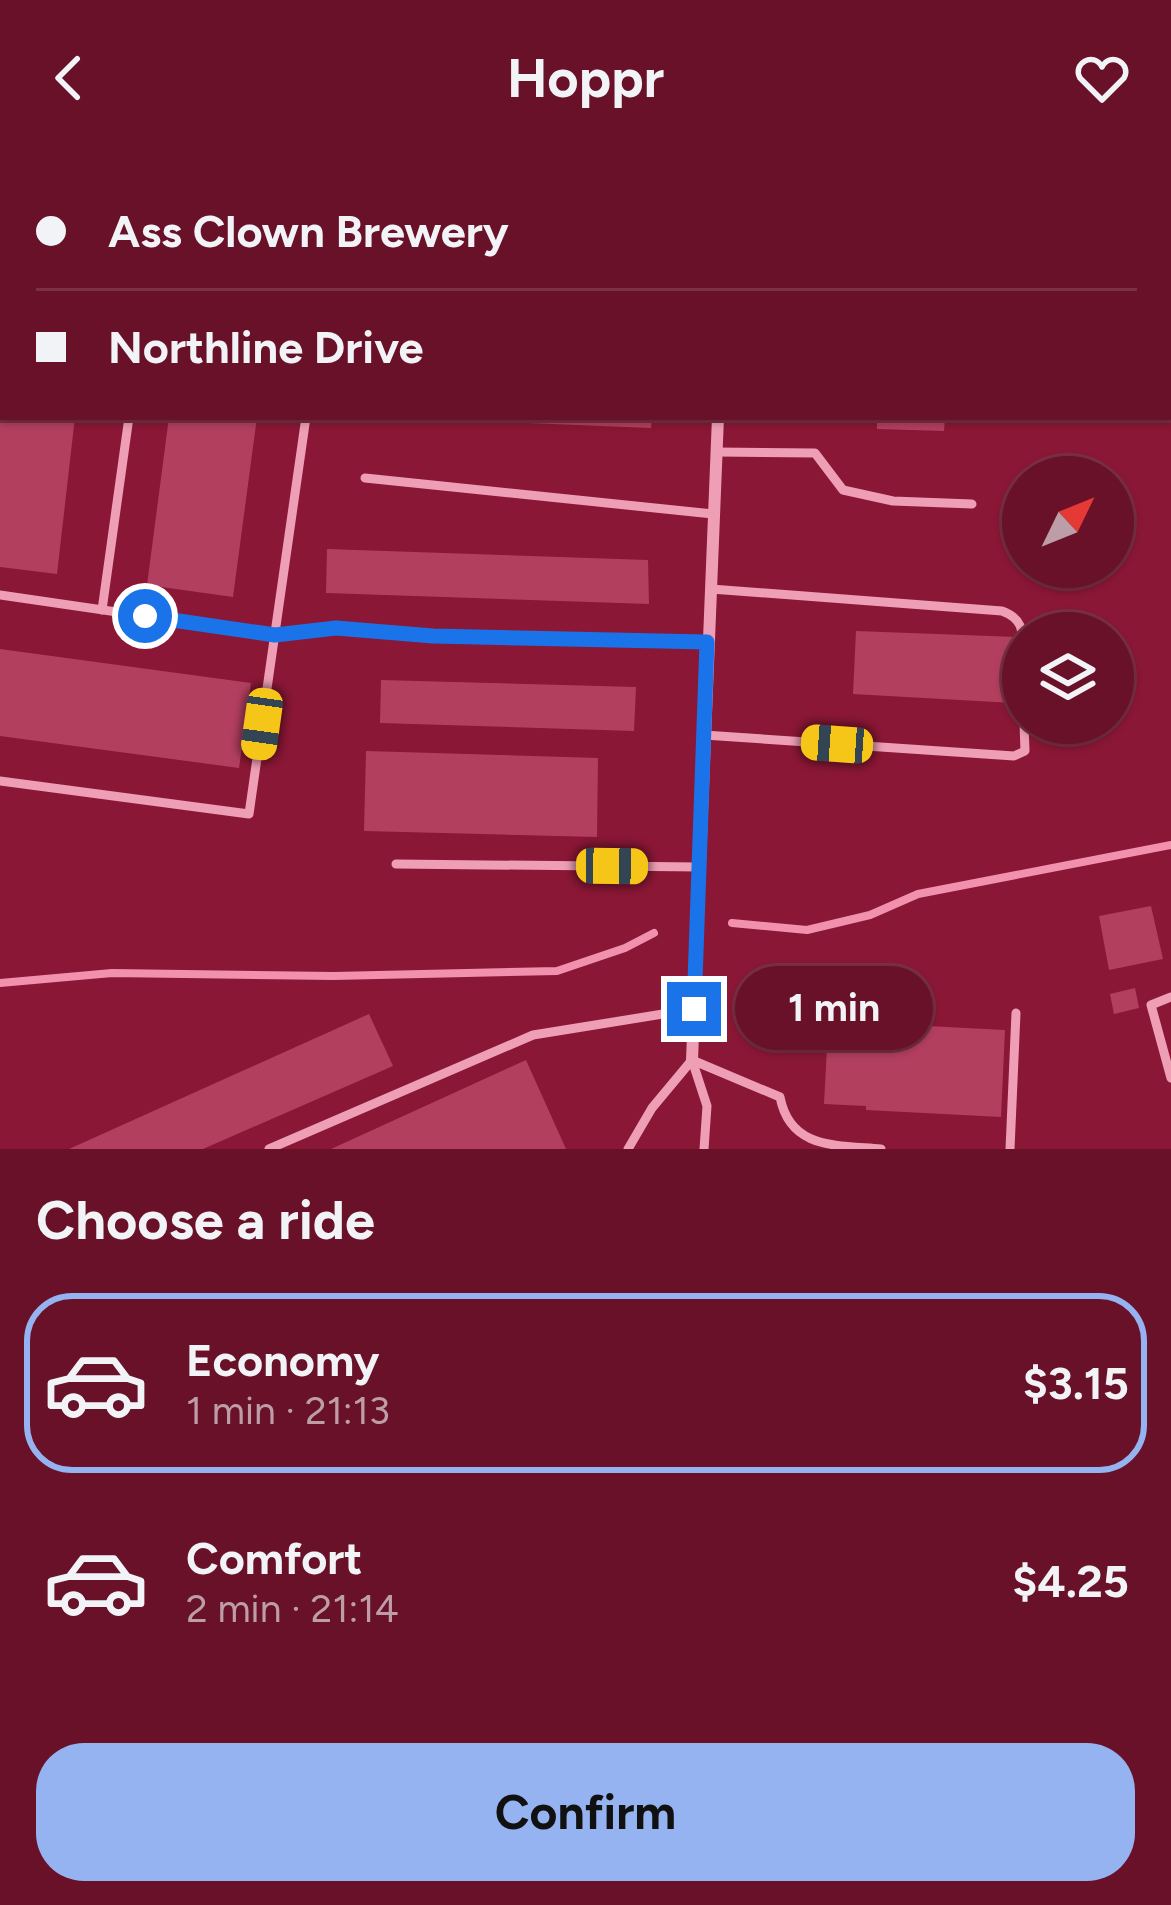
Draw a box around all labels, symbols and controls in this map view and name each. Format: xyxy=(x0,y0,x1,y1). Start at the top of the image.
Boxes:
icon: back xyxy=(36,45,102,111)
icon: heart xyxy=(1069,45,1135,111)
text: Hoppr xyxy=(507,46,664,111)
text: Ass Clown Brewery xyxy=(108,204,509,258)
text: Northline Drive xyxy=(108,320,423,374)
north arrow xyxy=(1002,456,1134,588)
map controls xyxy=(1002,456,1134,744)
route start xyxy=(118,589,172,643)
button: layers xyxy=(1002,612,1134,744)
car xyxy=(239,686,285,762)
car xyxy=(800,724,874,764)
car xyxy=(576,847,648,885)
callout: 1 min xyxy=(736,967,934,1051)
route end xyxy=(667,982,721,1036)
text: 1 min xyxy=(788,984,880,1031)
text: Choose a ride xyxy=(36,1188,375,1253)
icon: car xyxy=(42,1329,150,1437)
text: Economy xyxy=(186,1333,379,1387)
text: $3.15 xyxy=(1023,1356,1129,1410)
text: 1 min · 21:13 xyxy=(186,1387,390,1434)
icon: car xyxy=(42,1527,150,1635)
text: Comfort xyxy=(186,1531,362,1585)
text: $4.25 xyxy=(1012,1554,1129,1608)
text: 2 min · 21:14 xyxy=(186,1585,399,1632)
button: Confirm xyxy=(36,1743,1135,1881)

